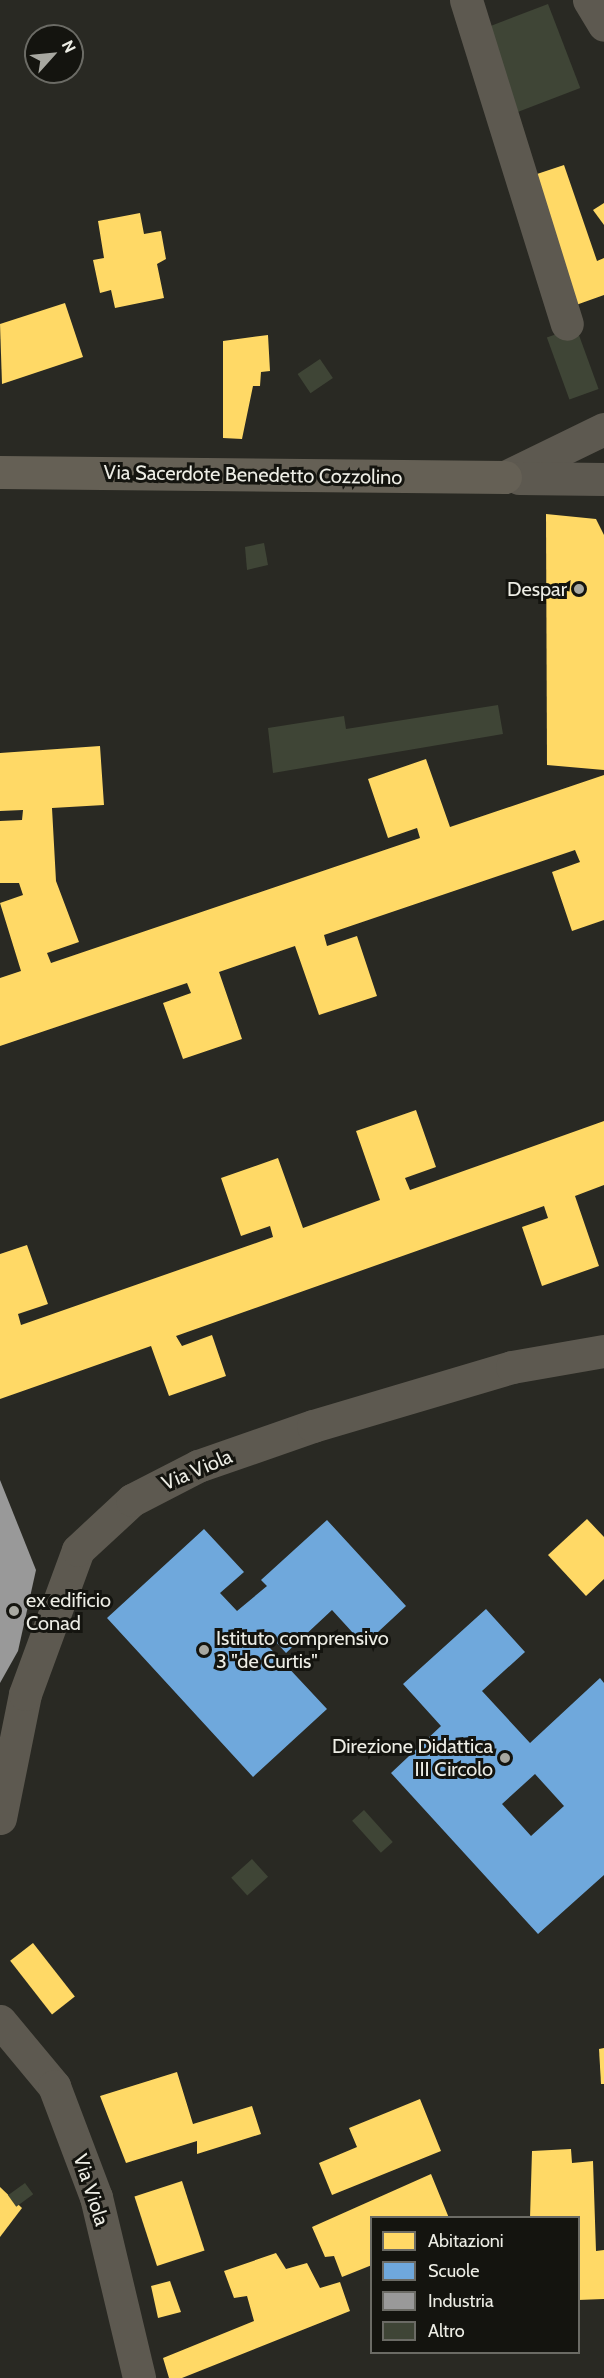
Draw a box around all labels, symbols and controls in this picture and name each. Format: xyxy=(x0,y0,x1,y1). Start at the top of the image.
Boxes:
north arrow xyxy=(24,24,84,84)
text: N xyxy=(58,37,80,56)
street label: Via Sacerdote Benedetto Cozzolino xyxy=(103,460,403,490)
place label: Despar xyxy=(507,577,567,601)
marker: Despar xyxy=(572,582,586,596)
street label: Via Viola xyxy=(158,1444,236,1496)
place label: ex edificio Conad xyxy=(26,1588,111,1635)
marker: ex edificio Conad xyxy=(7,1604,21,1618)
place label: Istituto comprensivo 3 "de Curtis" xyxy=(216,1626,389,1673)
marker: Istituto comprensivo 3 "de Curtis" xyxy=(197,1643,211,1657)
place label: Direzione Didattica III Circolo xyxy=(332,1734,493,1781)
marker: Direzione Didattica III Circolo xyxy=(498,1751,512,1765)
street label: Via Viola xyxy=(68,2151,114,2229)
legend xyxy=(370,2216,580,2354)
text: Abitazioni xyxy=(428,2230,504,2252)
text: Scuole xyxy=(428,2260,479,2282)
text: Industria xyxy=(428,2290,494,2312)
text: Altro xyxy=(428,2320,465,2342)

